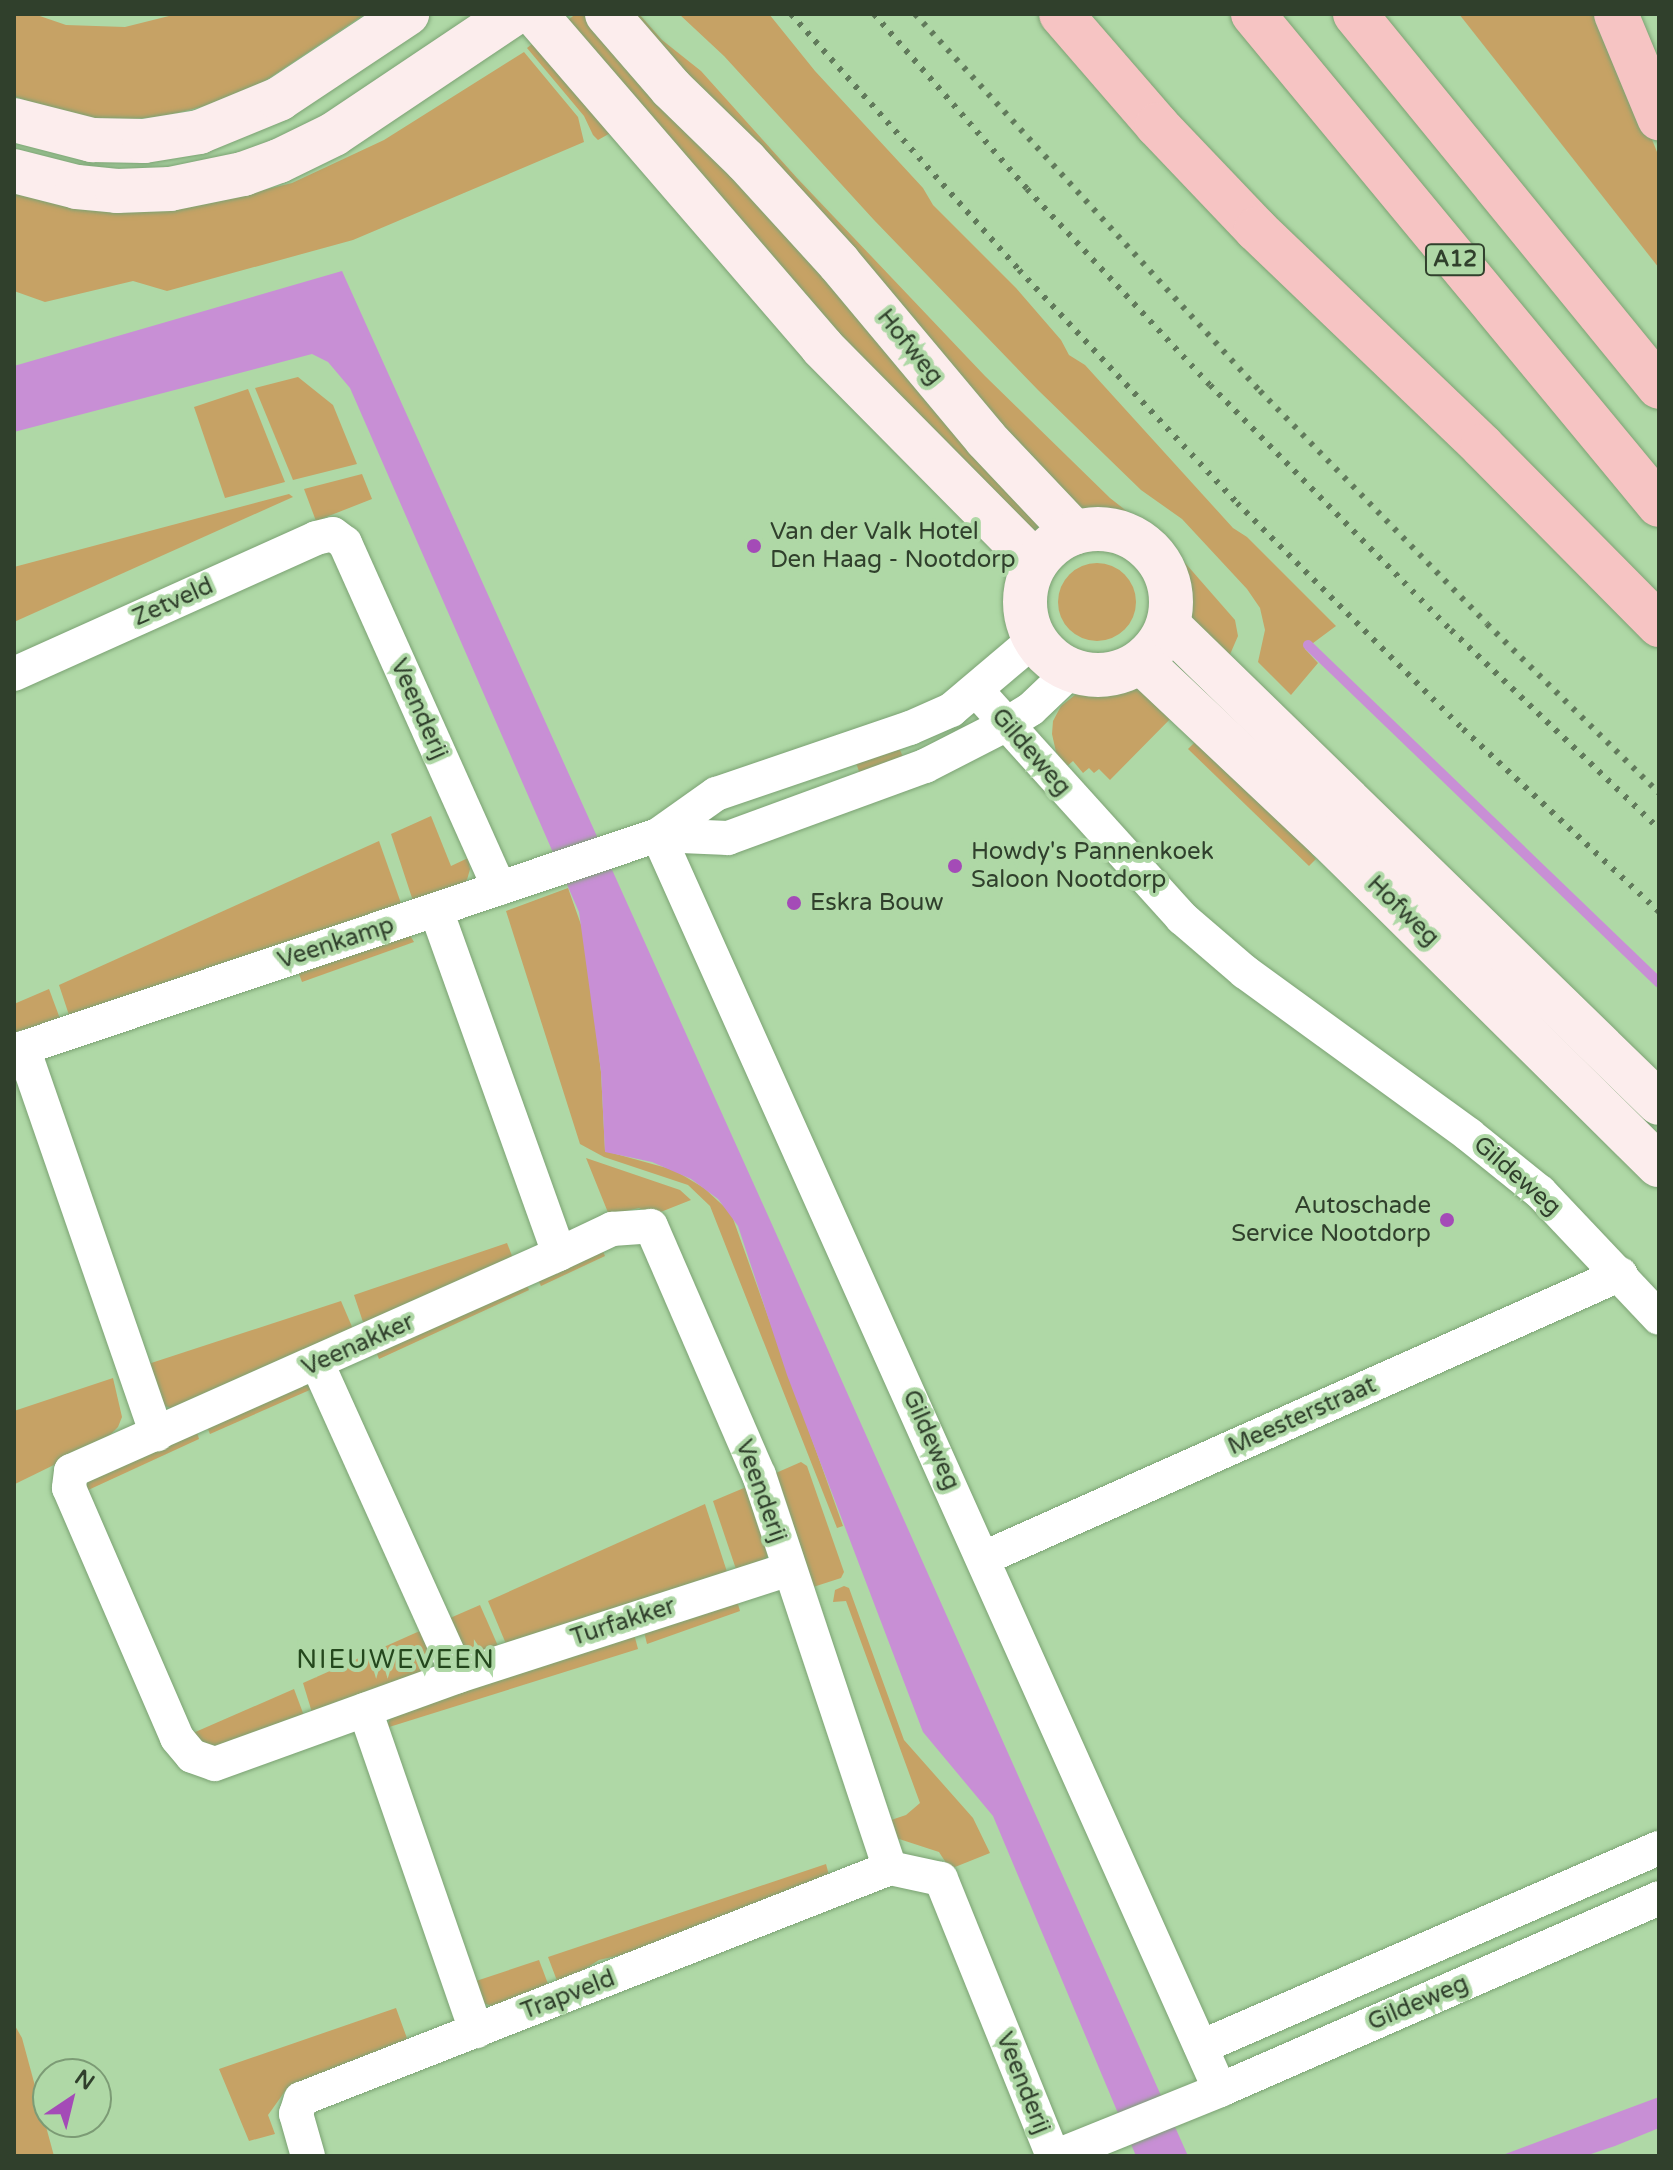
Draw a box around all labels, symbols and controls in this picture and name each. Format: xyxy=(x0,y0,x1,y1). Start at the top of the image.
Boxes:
road number: A12 xyxy=(1423,242,1487,278)
street label: Hofweg xyxy=(871,303,949,391)
place label: Van der Valk Hotel Den Haag - Nootdorp xyxy=(770,518,1016,574)
marker: Van der Valk Hotel Den Haag - Nootdorp xyxy=(745,537,763,555)
street label: Zetveld xyxy=(128,572,218,632)
street label: Veenderij xyxy=(384,654,454,764)
street label: Gildeweg xyxy=(985,702,1077,802)
place label: Howdy's Pannenkoek Saloon Nootdorp xyxy=(971,838,1214,894)
marker: Howdy's Pannenkoek Saloon Nootdorp xyxy=(946,857,964,875)
street label: Hofweg xyxy=(1361,870,1445,952)
place label: Eskra Bouw xyxy=(810,889,943,917)
marker: Eskra Bouw xyxy=(785,894,803,912)
street label: Veenkamp xyxy=(274,911,398,975)
street label: Gildeweg xyxy=(1467,1130,1567,1222)
place label: Autoschade Service Nootdorp xyxy=(1231,1192,1431,1248)
marker: Autoschade Service Nootdorp xyxy=(1438,1211,1456,1229)
street label: Veenakker xyxy=(298,1308,418,1382)
street label: Meesterstraat xyxy=(1224,1371,1380,1461)
street label: Gildeweg xyxy=(896,1386,966,1494)
street label: Veenderij xyxy=(729,1436,793,1546)
street label: Turfakker xyxy=(567,1592,679,1652)
district label: NIEUWEVEEN xyxy=(296,1644,496,1676)
street label: Trapveld xyxy=(517,1964,619,2026)
street label: Gildeweg xyxy=(1363,1969,1473,2037)
street label: Veenderij xyxy=(990,2028,1056,2138)
north arrow xyxy=(32,2058,112,2138)
text: N xyxy=(70,2064,99,2096)

